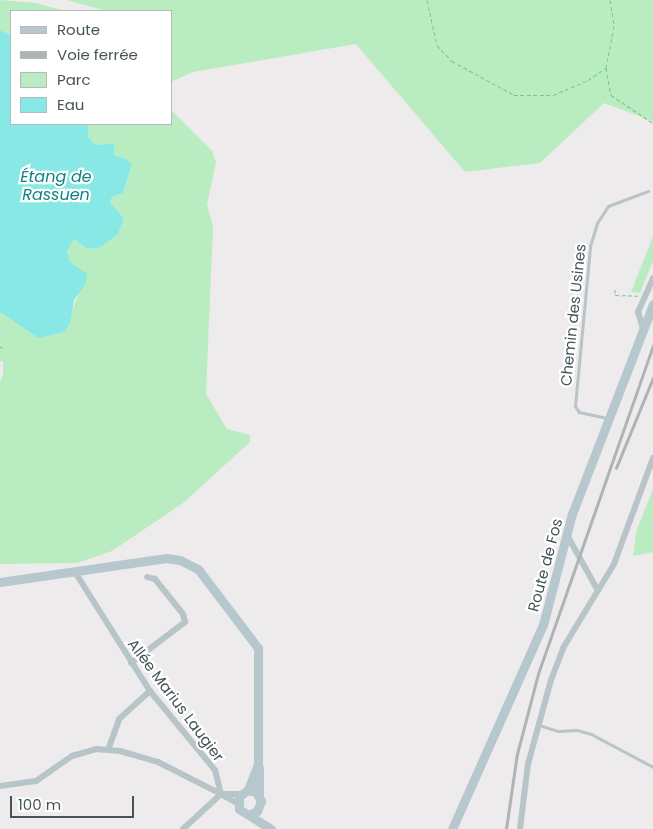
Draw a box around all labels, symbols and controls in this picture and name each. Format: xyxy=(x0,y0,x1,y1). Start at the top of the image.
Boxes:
legend xyxy=(10,10,172,125)
text: Route xyxy=(57,19,100,40)
text: Voie ferrée xyxy=(57,44,138,65)
text: Parc xyxy=(57,69,91,90)
text: Eau xyxy=(57,94,84,115)
water label: Étang de Rassuen xyxy=(20,167,92,205)
street label: Chemin des Usines xyxy=(557,243,589,387)
street label: Route de Fos xyxy=(524,517,566,613)
street label: Allée Marius Laugier xyxy=(124,635,228,765)
scale bar xyxy=(12,786,136,818)
text: 100 m xyxy=(18,794,61,815)

